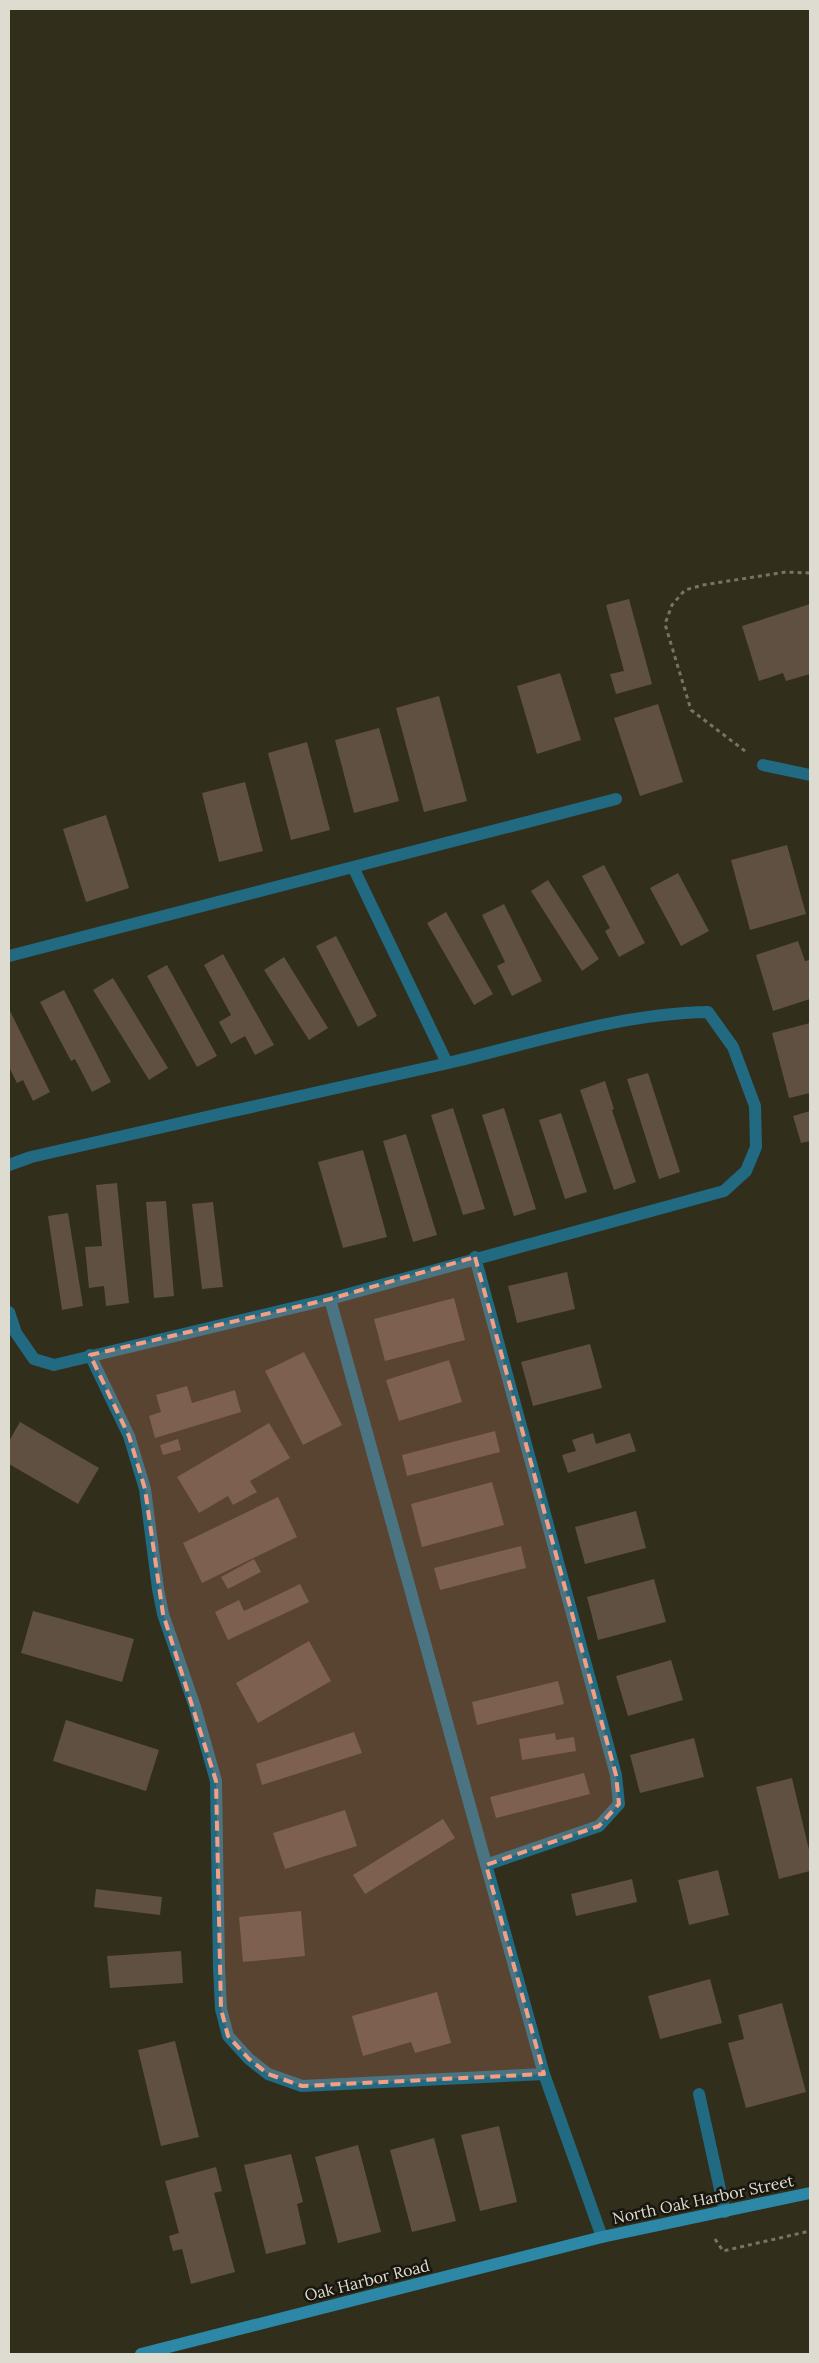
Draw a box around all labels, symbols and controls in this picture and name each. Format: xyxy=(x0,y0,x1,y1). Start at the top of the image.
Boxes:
street label: North Oak Harbor Street xyxy=(611,2170,796,2228)
street label: Oak Harbor Road xyxy=(302,2255,432,2305)

